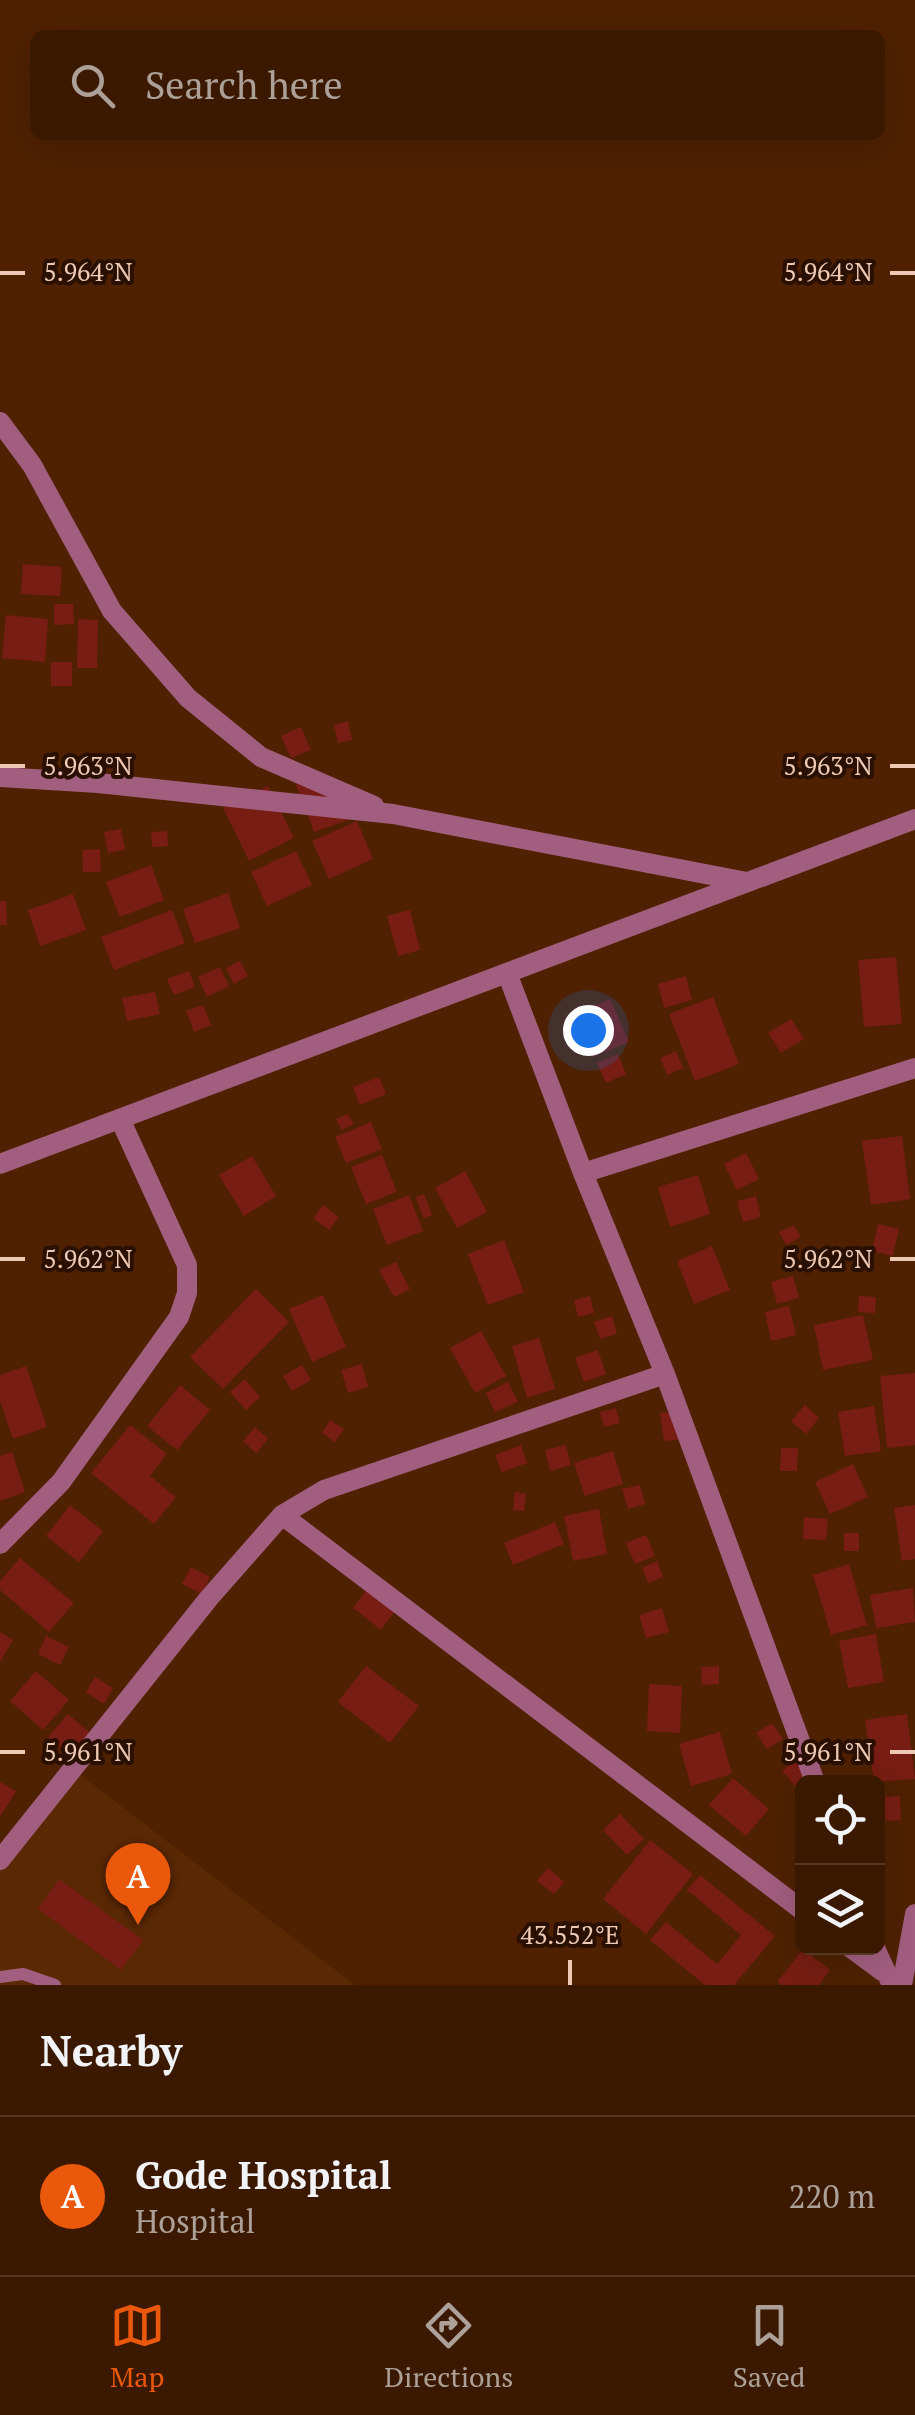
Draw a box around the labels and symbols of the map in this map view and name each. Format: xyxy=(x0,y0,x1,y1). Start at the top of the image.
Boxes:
text: 5.964°N xyxy=(43,255,133,288)
text: 5.964°N xyxy=(783,255,873,288)
text: 5.963°N xyxy=(43,749,133,782)
text: 5.963°N xyxy=(783,749,873,782)
your location xyxy=(563,1005,614,1056)
text: 5.962°N xyxy=(43,1242,133,1275)
text: 5.962°N xyxy=(783,1242,873,1275)
text: 5.961°N xyxy=(43,1735,133,1768)
text: 5.961°N xyxy=(783,1735,873,1768)
pin: A xyxy=(106,1842,170,1925)
text: 43.552°E xyxy=(521,1918,619,1951)

